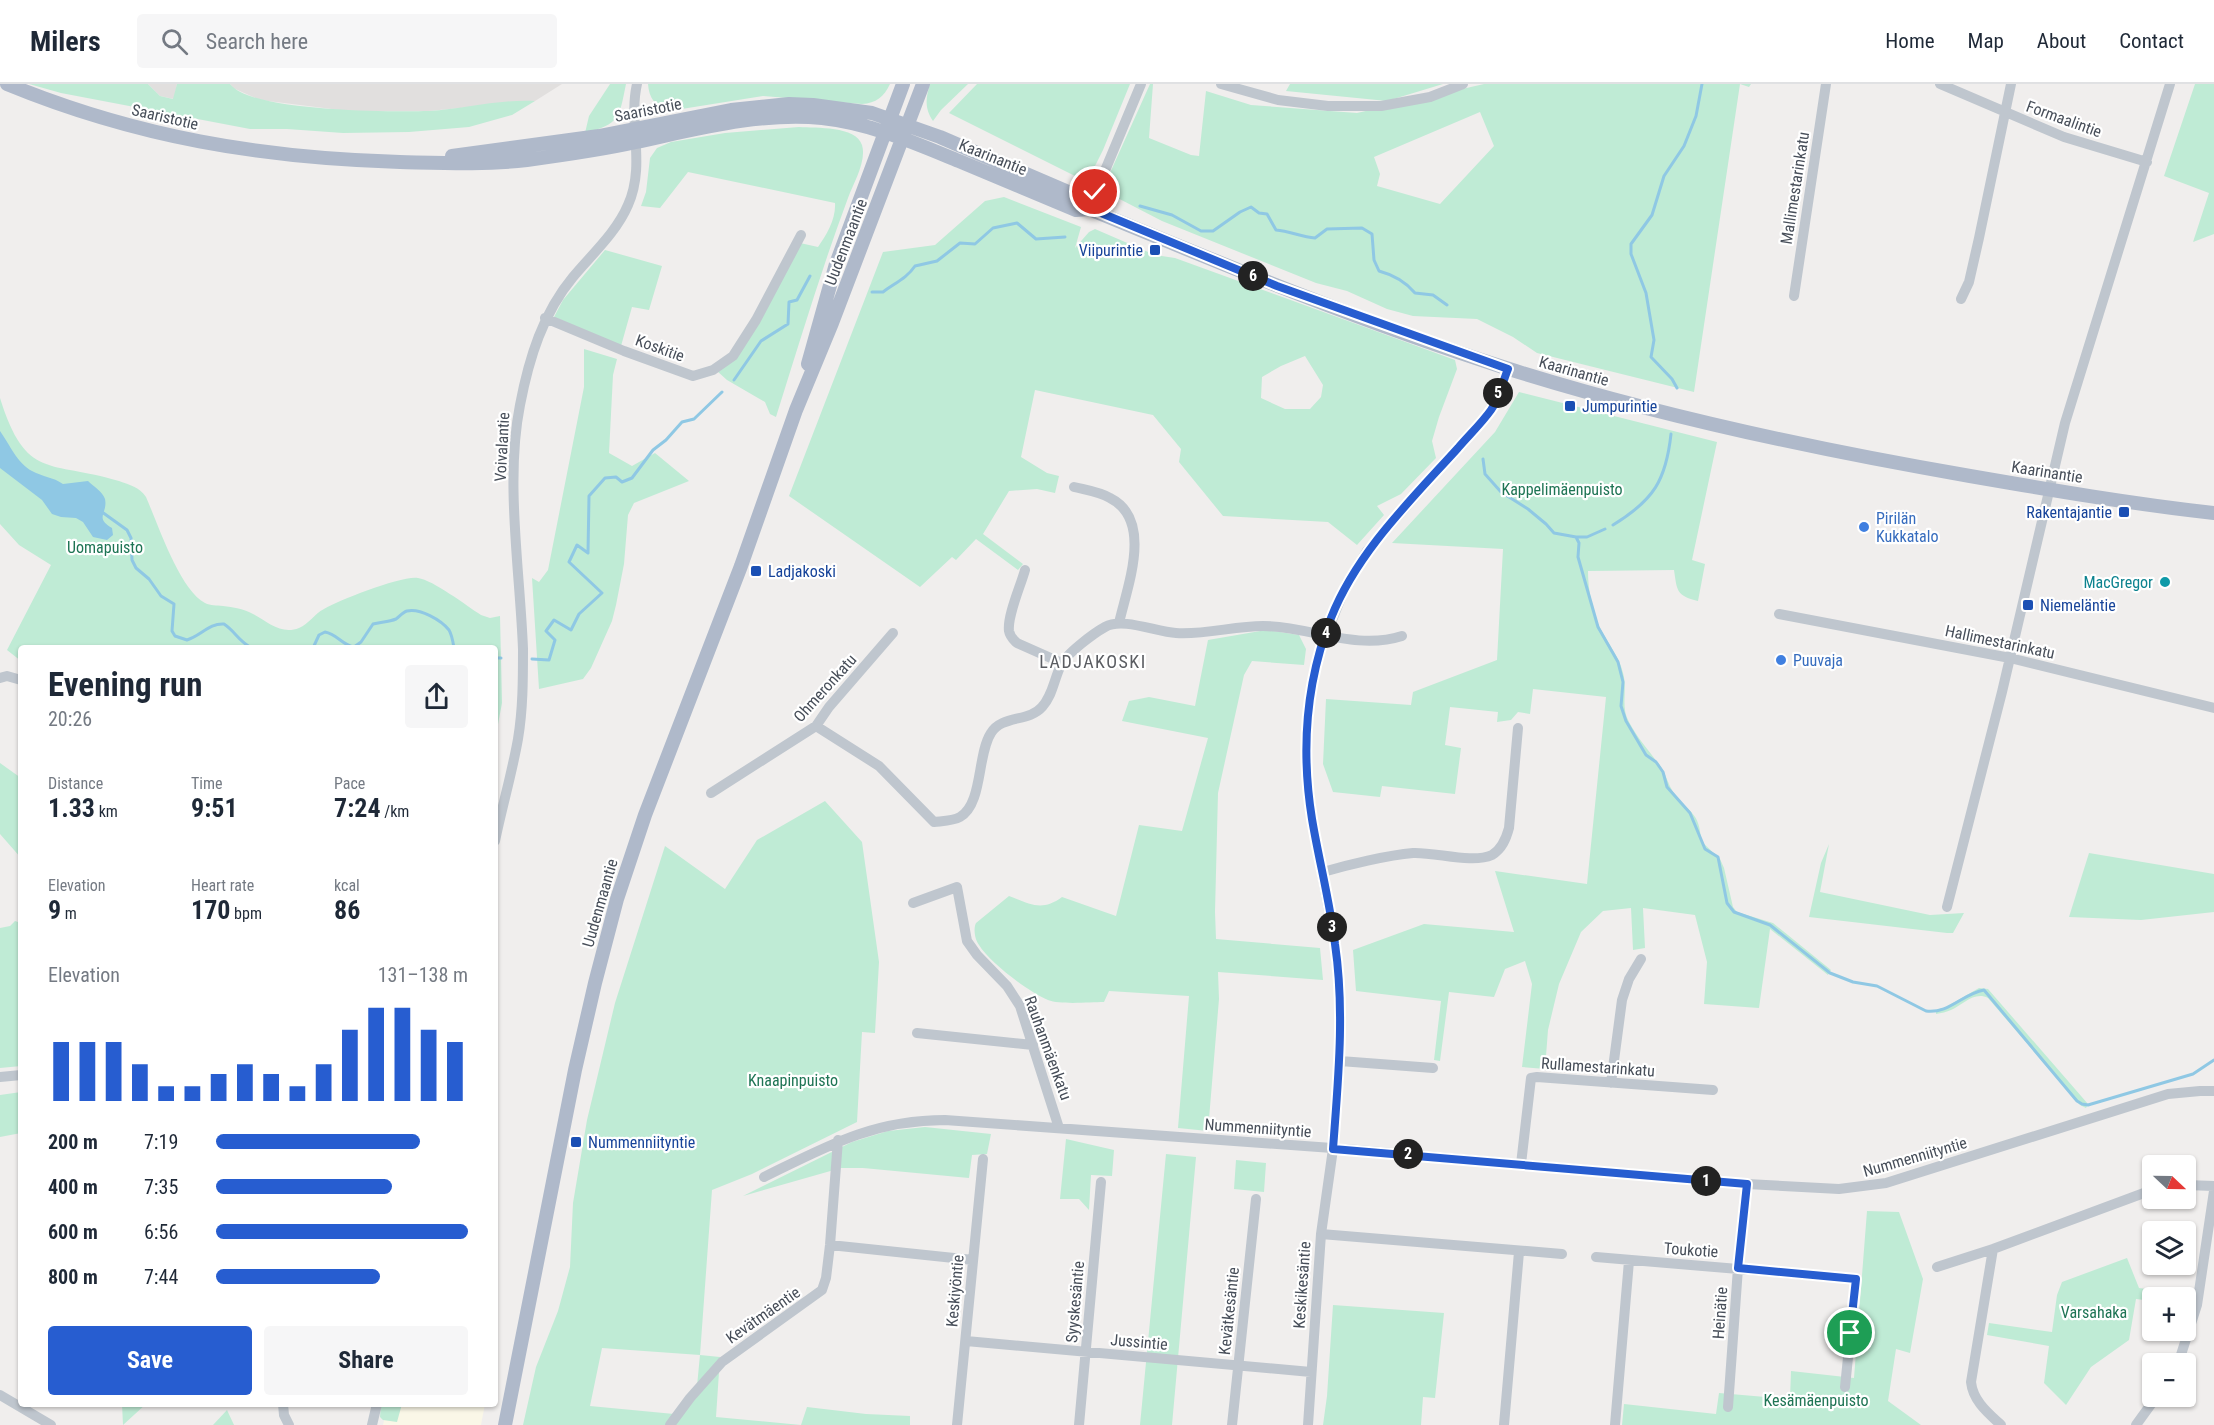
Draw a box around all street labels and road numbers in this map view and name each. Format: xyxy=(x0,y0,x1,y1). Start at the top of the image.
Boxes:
street label: Saaristotie xyxy=(613,94,683,126)
street label: Formaalintie xyxy=(2024,97,2104,141)
street label: Saaristotie xyxy=(130,100,200,134)
street label: Mallimestarinkatu xyxy=(1777,130,1813,246)
street label: Kaarinantie xyxy=(956,135,1030,179)
street label: Uudenmaantie xyxy=(821,196,871,288)
street label: Koskitie xyxy=(633,330,687,366)
street label: Kaarinantie xyxy=(1537,352,1611,390)
street label: Voivalantie xyxy=(491,412,513,482)
street label: Kaarinantie xyxy=(2010,457,2084,487)
street label: Hallimestarinkatu xyxy=(1944,621,2056,663)
street label: Ohmeronkatu xyxy=(790,650,860,726)
street label: Uudenmaantie xyxy=(578,857,622,949)
street label: Rauhanmäenkatu xyxy=(1020,993,1076,1103)
street label: Rullamestarinkatu xyxy=(1540,1054,1656,1080)
street label: Nummenniityntie xyxy=(1204,1115,1312,1141)
street label: Nummenniityntie xyxy=(1861,1133,1969,1181)
street label: Toukotie xyxy=(1663,1239,1719,1261)
street label: Keskikesäntie xyxy=(1289,1241,1315,1329)
street label: Keskiyöntie xyxy=(942,1254,968,1328)
street label: Syyskesäntie xyxy=(1062,1260,1088,1344)
street label: Kevätkesäntie xyxy=(1215,1266,1243,1356)
street label: Kevätmäentie xyxy=(722,1283,804,1347)
street label: Heinätie xyxy=(1709,1286,1731,1340)
street label: Jussintie xyxy=(1110,1330,1168,1354)

